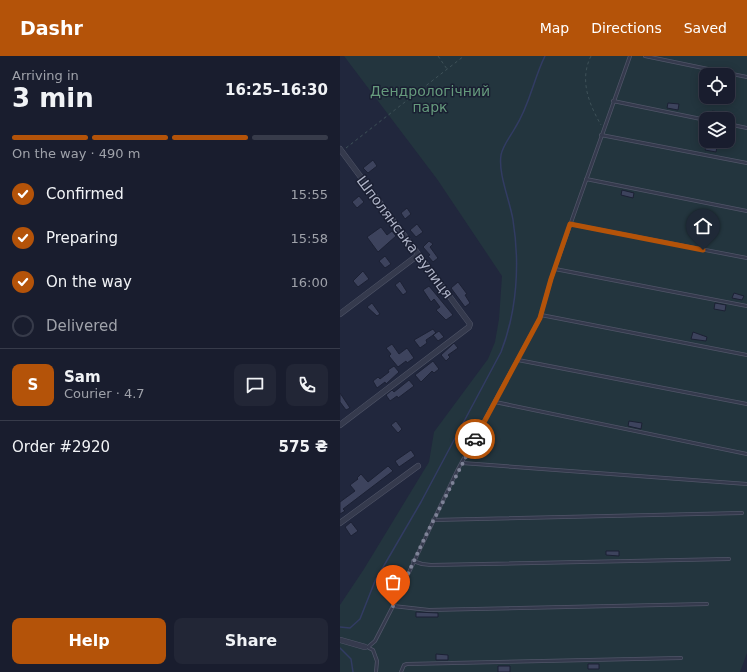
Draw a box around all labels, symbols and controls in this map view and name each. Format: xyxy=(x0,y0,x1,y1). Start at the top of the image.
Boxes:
text: Dashr xyxy=(20,17,83,39)
text: Map xyxy=(540,20,569,36)
text: Directions xyxy=(591,20,662,36)
text: Saved xyxy=(684,20,727,36)
text: Arriving in xyxy=(12,68,79,83)
map controls xyxy=(699,68,735,148)
button: locate xyxy=(699,68,735,104)
text: 16:25–16:30 xyxy=(225,81,328,99)
text: 3 min xyxy=(12,83,94,113)
park label: Дендрологічний парк xyxy=(370,83,490,115)
button: layers xyxy=(699,112,735,148)
text: On the way · 490 m xyxy=(12,146,140,161)
street label: Шполянська вулиця xyxy=(354,173,456,301)
icon: check xyxy=(12,183,34,205)
text: Confirmed xyxy=(46,185,124,203)
text: 15:55 xyxy=(291,187,328,202)
pin xyxy=(686,209,720,250)
icon: home xyxy=(692,215,714,237)
icon: check xyxy=(12,227,34,249)
text: Preparing xyxy=(46,229,118,247)
text: 15:58 xyxy=(291,231,328,246)
icon: check xyxy=(12,271,34,293)
text: On the way xyxy=(46,273,132,291)
text: 16:00 xyxy=(291,275,328,290)
text: Delivered xyxy=(46,317,118,335)
button: chat xyxy=(234,364,276,406)
button: phone xyxy=(286,364,328,406)
text: Sam xyxy=(64,368,101,386)
text: S xyxy=(28,376,38,394)
text: Courier · 4.7 xyxy=(64,386,145,401)
courier xyxy=(455,419,495,459)
icon: car xyxy=(464,428,486,450)
text: Order #2920 xyxy=(12,438,110,456)
text: 575 ₴ xyxy=(279,438,328,456)
pin xyxy=(376,565,410,606)
icon: bag xyxy=(382,571,404,593)
button: Help xyxy=(12,618,166,664)
button: Share xyxy=(174,618,328,664)

